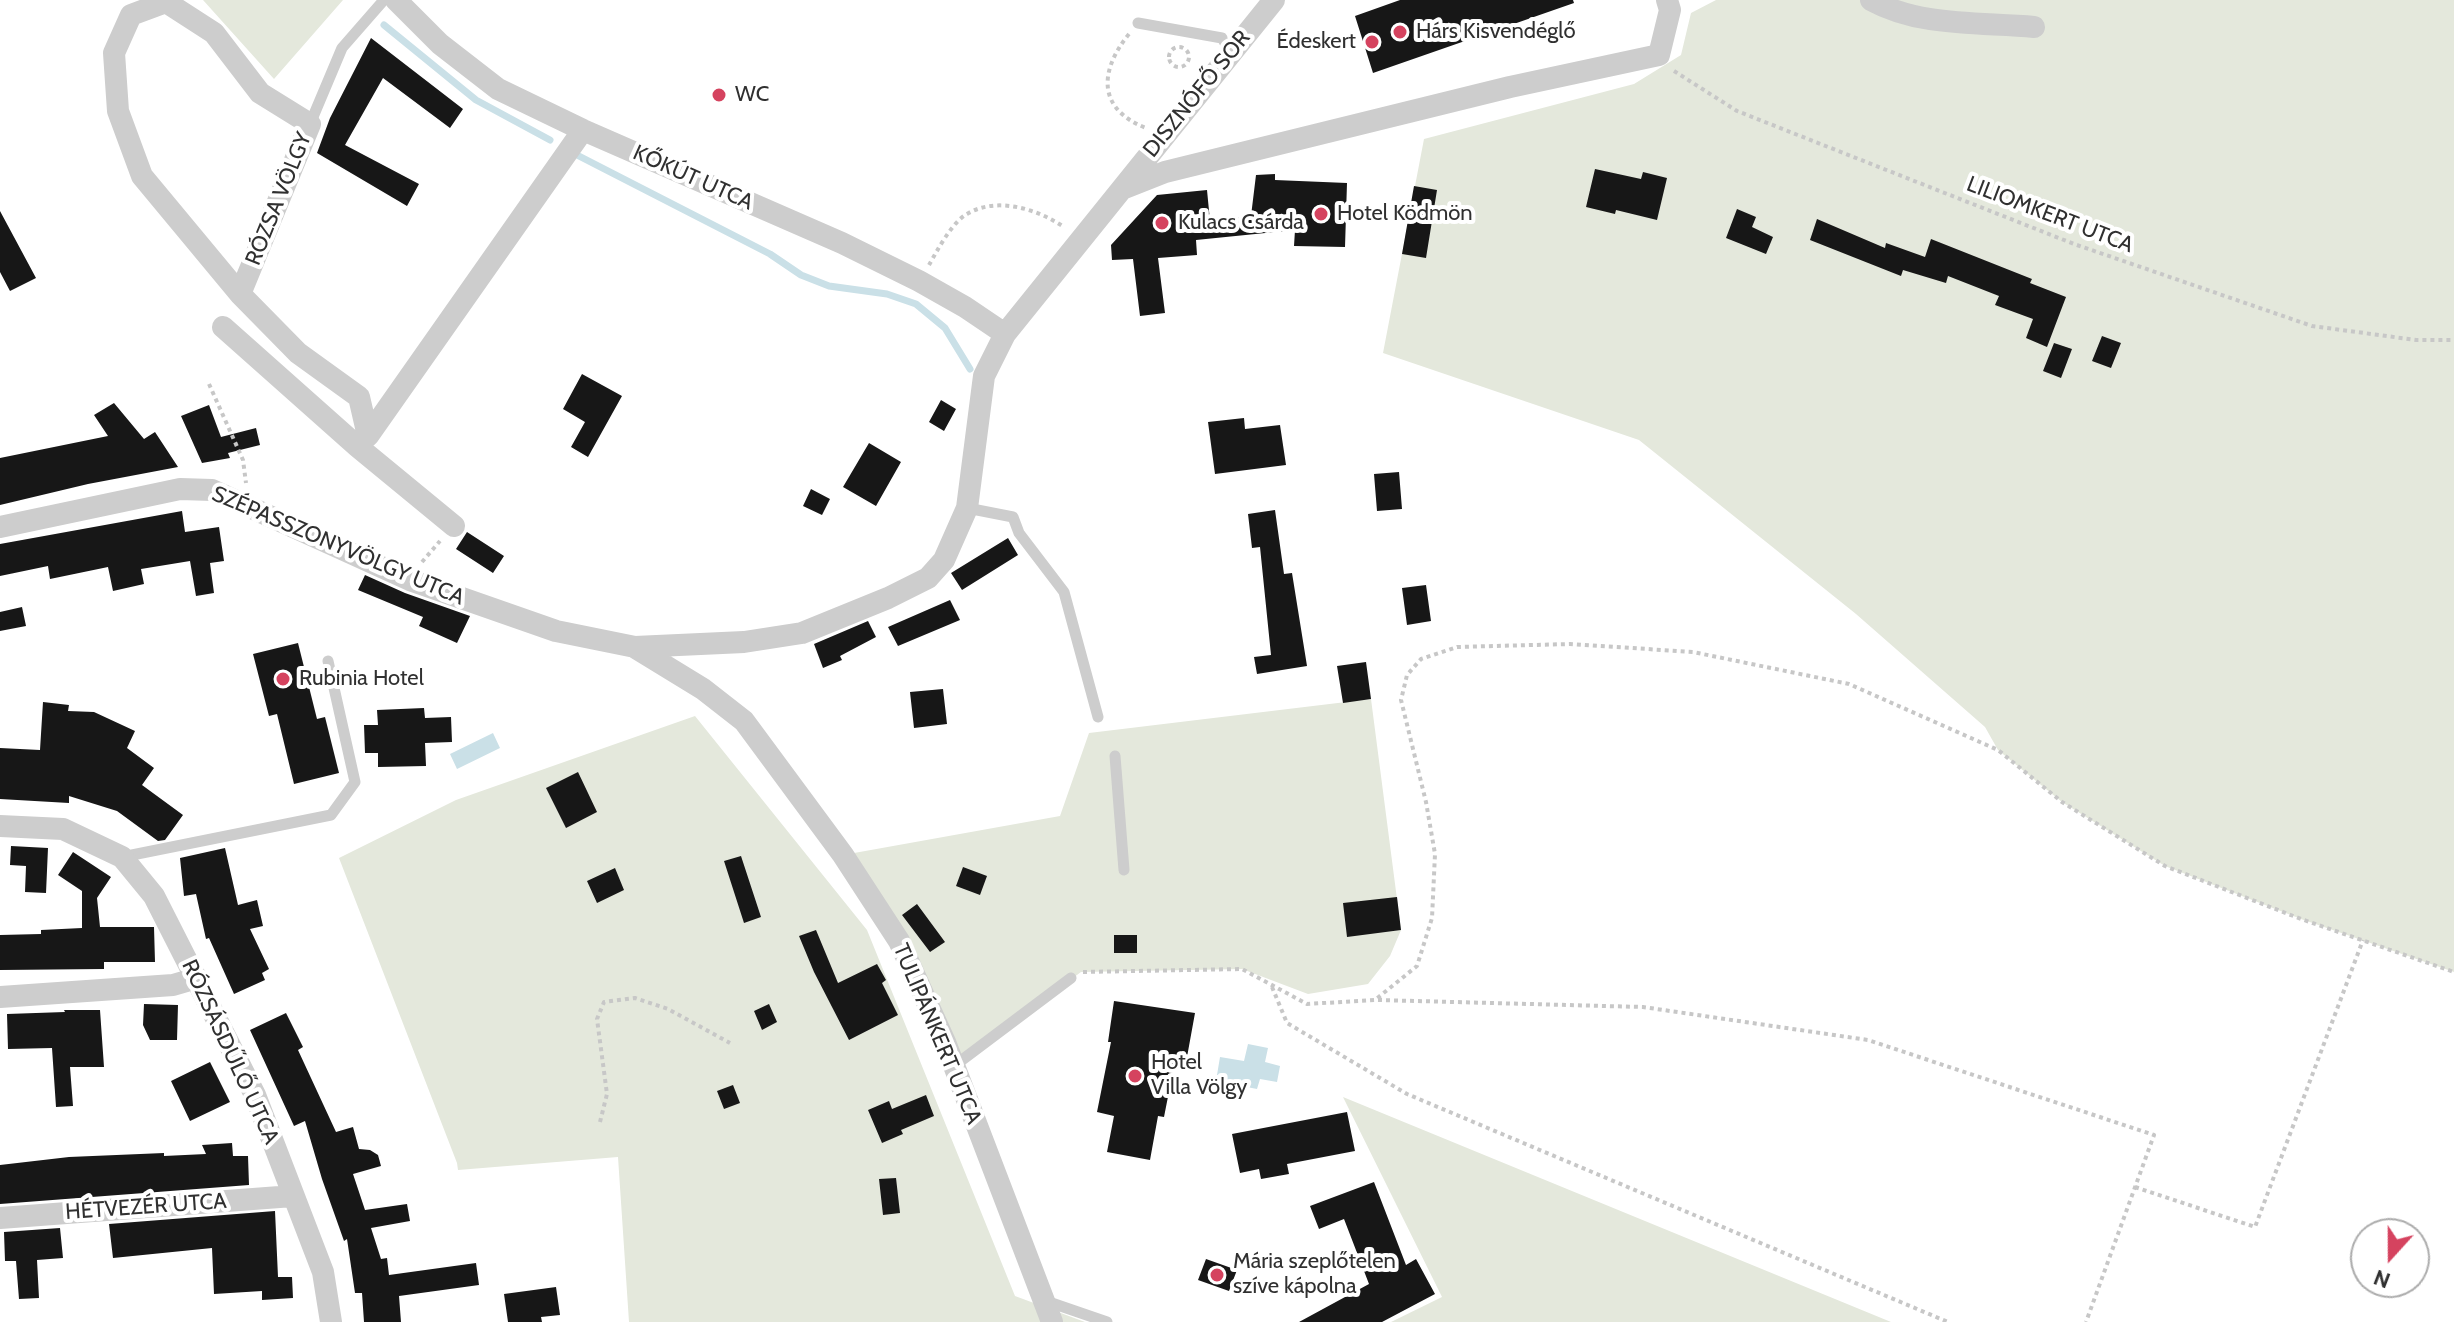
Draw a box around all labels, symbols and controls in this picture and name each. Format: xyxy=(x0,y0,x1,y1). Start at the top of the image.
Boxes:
place label: Hárs Kisvendéglő xyxy=(1416,19,1576,45)
marker: Hárs Kisvendéglő xyxy=(1391,23,1409,41)
street label: DISZNÓFŐ SOR xyxy=(1138,25,1256,163)
place label: Édeskert xyxy=(1277,29,1356,55)
marker: Édeskert xyxy=(1363,33,1381,51)
place label: WC xyxy=(735,82,769,108)
marker: WC xyxy=(710,86,728,104)
street label: RÓZSA VÖLGY xyxy=(240,129,318,269)
street label: KŐKÚT UTCA xyxy=(629,140,757,216)
street label: LILIOMKERT UTCA xyxy=(1963,171,2137,259)
place label: Hotel Ködmön xyxy=(1337,201,1473,227)
marker: Hotel Ködmön xyxy=(1312,205,1330,223)
place label: Kulacs Csárda xyxy=(1178,210,1304,236)
marker: Kulacs Csárda xyxy=(1153,214,1171,232)
street label: SZÉPASSZONYVÖLGY UTCA xyxy=(208,481,468,611)
place label: Rubinia Hotel xyxy=(299,666,424,692)
marker: Rubinia Hotel xyxy=(274,670,292,688)
street label: TULIPÁNKERT UTCA xyxy=(887,940,987,1128)
street label: RÓZSÁSDŰLŐ UTCA xyxy=(176,956,284,1148)
place label: Hotel Villa Völgy xyxy=(1151,1050,1247,1102)
marker: Hotel Villa Völgy xyxy=(1126,1067,1144,1085)
street label: HÉTVEZÉR UTCA xyxy=(64,1188,228,1226)
north arrow xyxy=(2350,1218,2430,1298)
place label: Mária szeplőtelen szíve kápolna xyxy=(1233,1249,1396,1300)
text: N xyxy=(2370,1264,2394,1294)
marker: Mária szeplőtelen szíve kápolna xyxy=(1208,1266,1226,1284)

